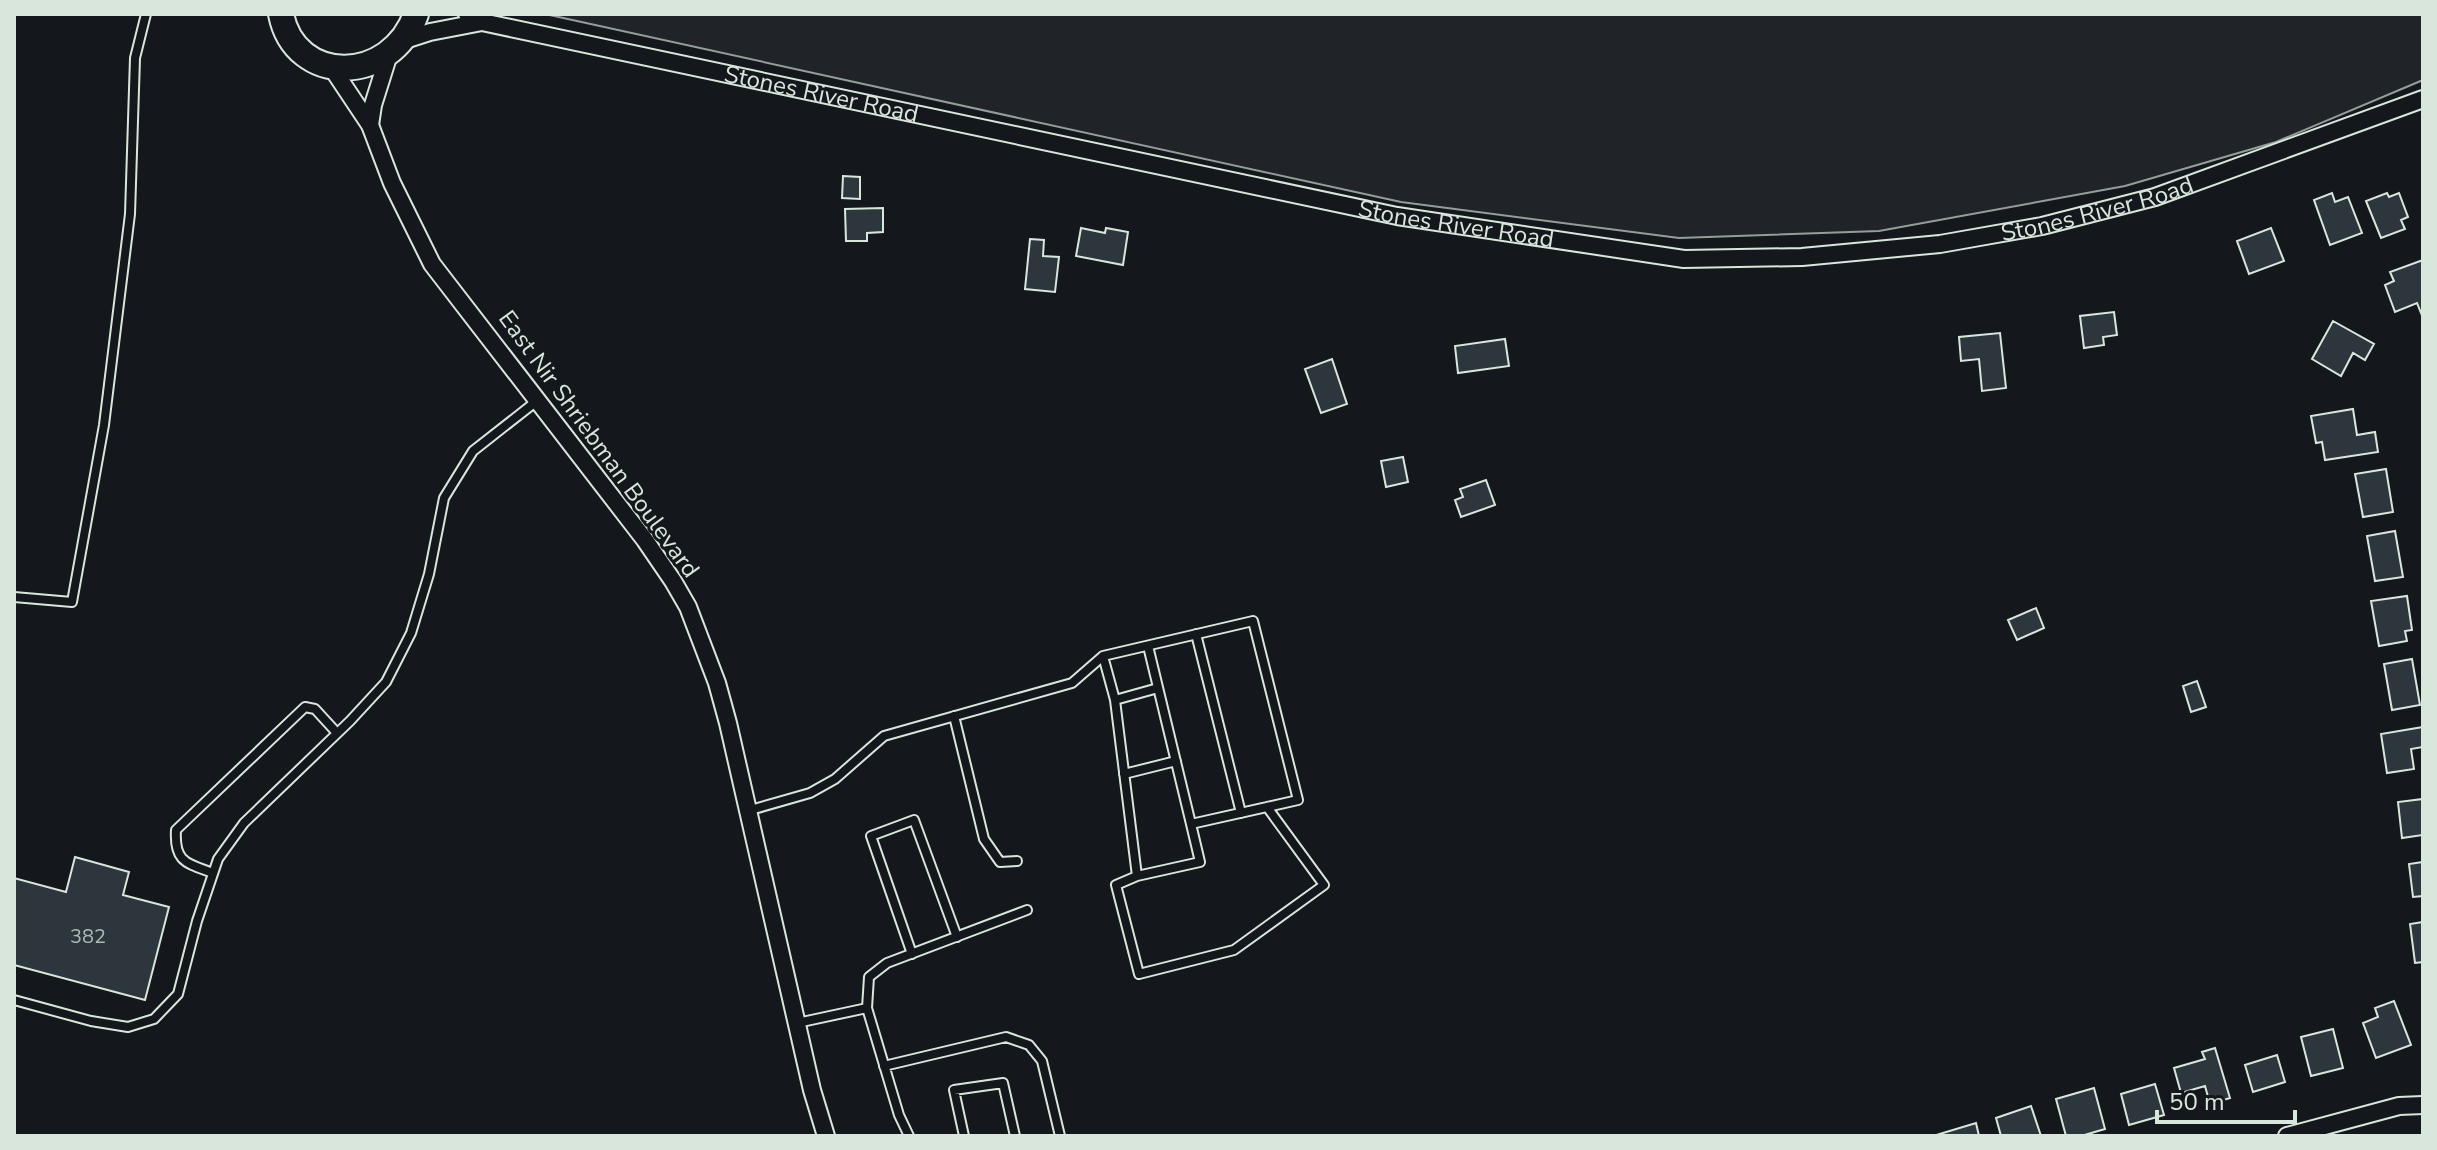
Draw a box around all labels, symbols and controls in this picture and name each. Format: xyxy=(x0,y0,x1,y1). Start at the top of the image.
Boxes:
street label: Stones River Road xyxy=(721,58,922,130)
street label: Stones River Road xyxy=(1998,168,2198,249)
street label: Stones River Road xyxy=(1355,192,1556,255)
street label: East Nir Shriebman Boulevard xyxy=(491,304,707,584)
house number: 382 xyxy=(70,923,106,950)
scale bar xyxy=(2157,1074,2295,1124)
text: 50 m xyxy=(2169,1086,2225,1118)

